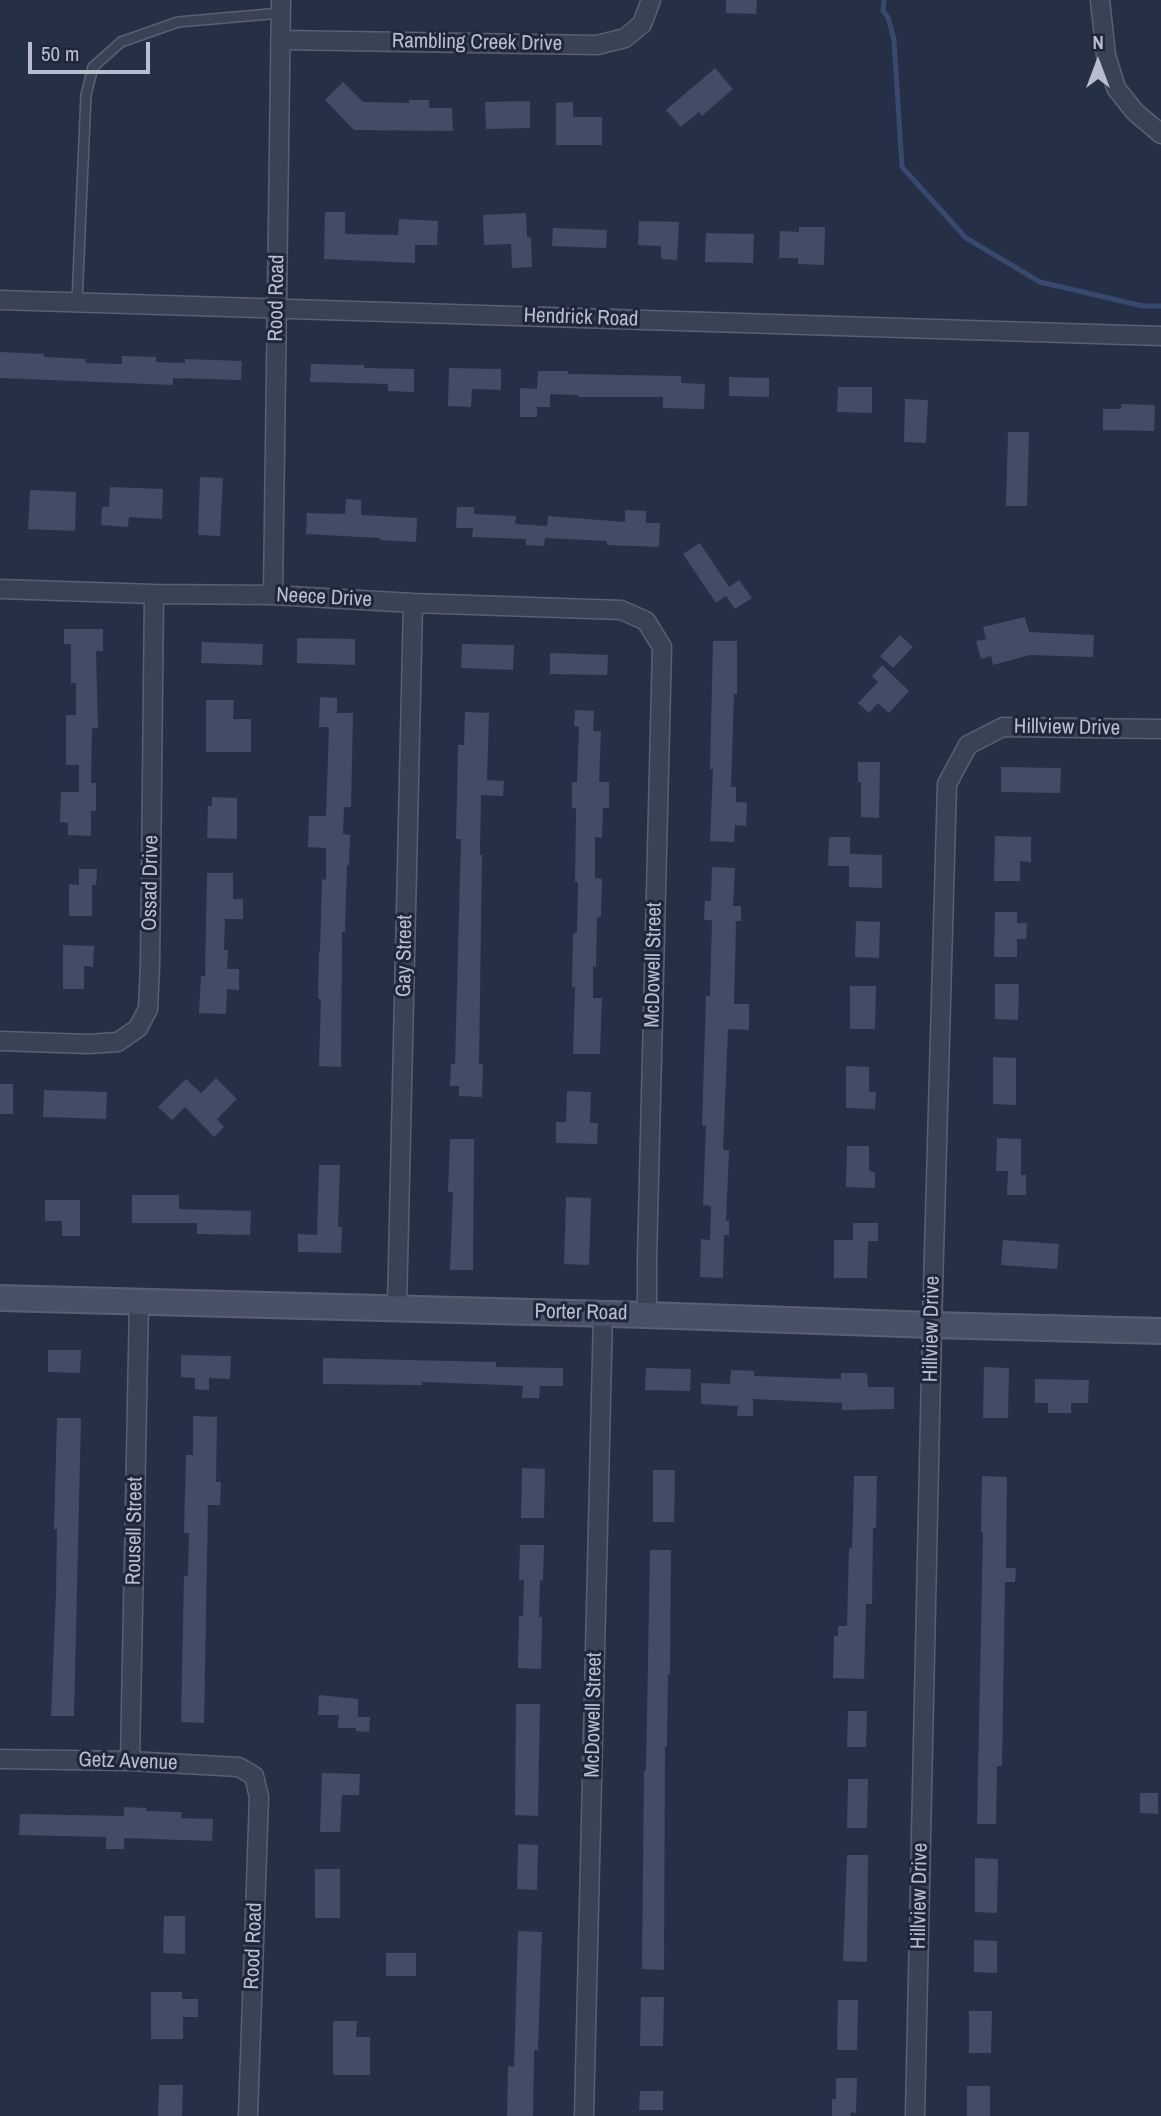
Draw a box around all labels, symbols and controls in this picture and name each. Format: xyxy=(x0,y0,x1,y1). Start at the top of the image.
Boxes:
scale bar xyxy=(32,28,154,72)
north arrow xyxy=(1063,28,1133,98)
street label: Rambling Creek Drive xyxy=(392,29,562,57)
text: N xyxy=(1092,29,1104,55)
text: 50 m xyxy=(41,39,79,68)
street label: Rood Road xyxy=(264,254,290,342)
street label: Hendrick Road xyxy=(523,303,639,333)
street label: Neece Drive xyxy=(276,583,372,613)
street label: Hillview Drive xyxy=(1014,714,1120,742)
street label: Ossad Drive xyxy=(138,835,164,931)
street label: McDowell Street xyxy=(640,902,668,1028)
street label: Gay Street xyxy=(392,915,418,997)
street label: Hillview Drive xyxy=(918,1276,946,1382)
street label: Porter Road xyxy=(534,1300,628,1326)
street label: Rousell Street xyxy=(121,1477,149,1585)
street label: McDowell Street xyxy=(580,1652,608,1778)
street label: Getz Avenue xyxy=(78,1748,178,1776)
street label: Hillview Drive xyxy=(906,1843,934,1949)
street label: Rood Road xyxy=(240,1902,268,1990)

